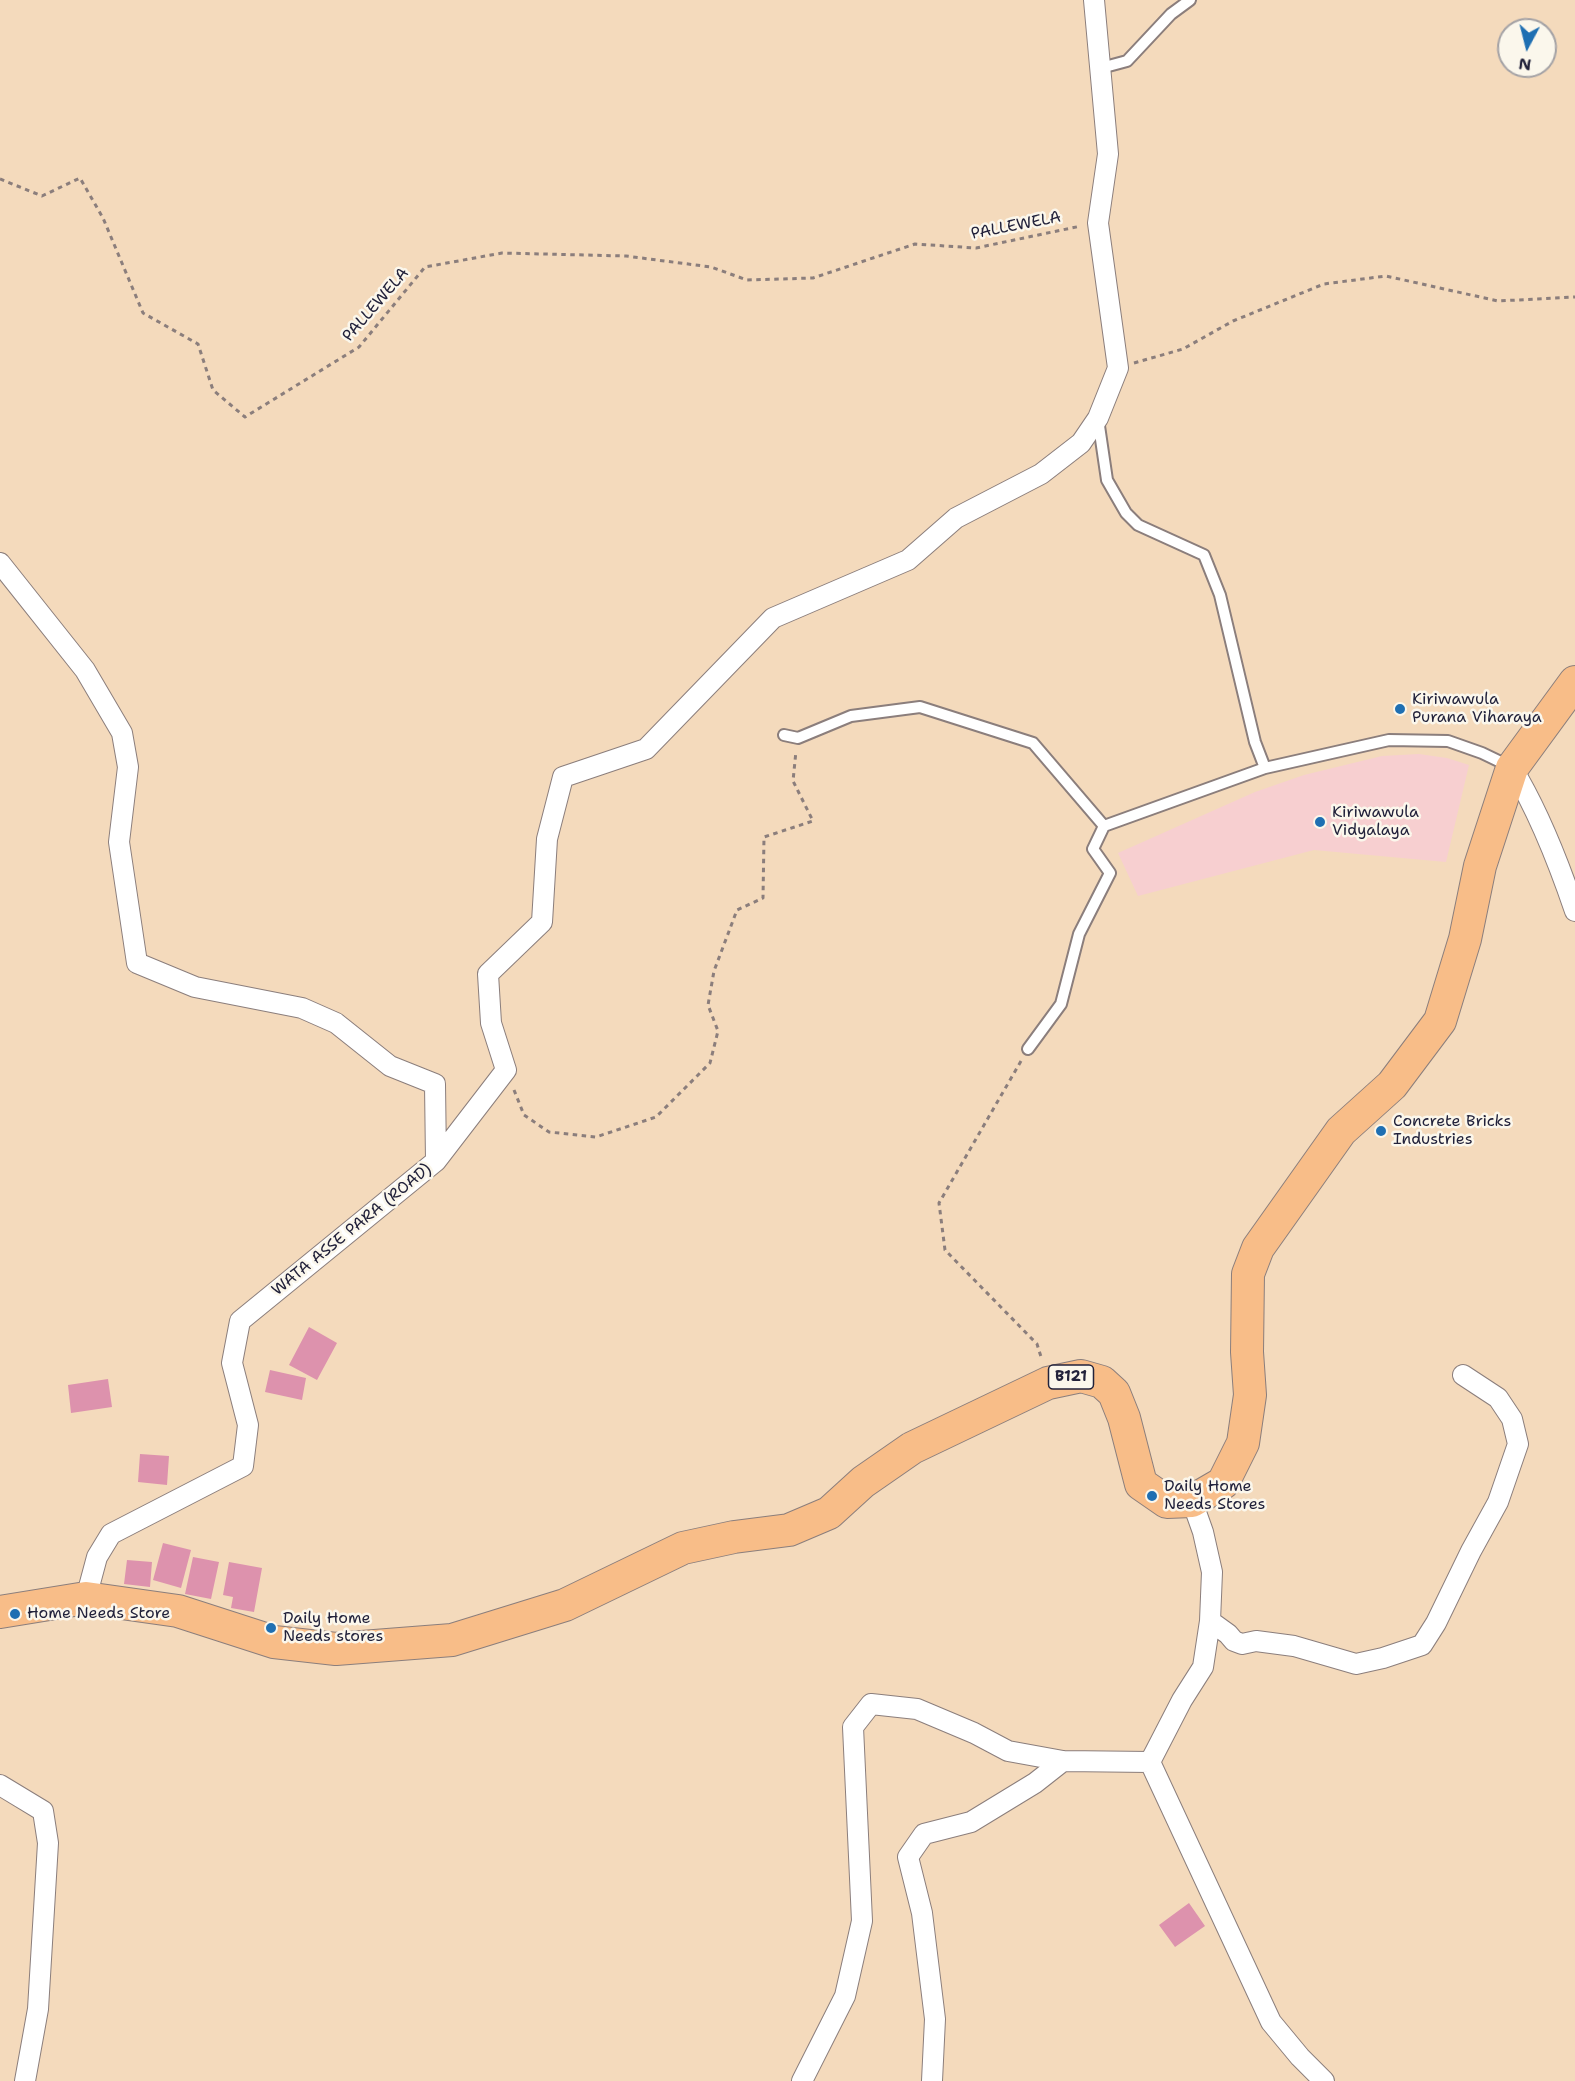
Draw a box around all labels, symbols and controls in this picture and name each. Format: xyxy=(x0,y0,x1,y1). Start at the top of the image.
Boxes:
north arrow xyxy=(1497,18,1557,78)
text: N xyxy=(1517,53,1533,76)
street label: PALLEWELA xyxy=(969,208,1063,244)
street label: PALLEWELA xyxy=(339,264,413,346)
place label: Kiriwawula Purana Viharaya xyxy=(1412,690,1542,728)
marker: Kiriwawula Purana Viharaya xyxy=(1393,702,1407,716)
place label: Kiriwawula Vidyalaya xyxy=(1332,803,1419,841)
marker: Kiriwawula Vidyalaya xyxy=(1313,815,1327,829)
place label: Concrete Bricks Industries xyxy=(1393,1112,1511,1150)
marker: Concrete Bricks Industries xyxy=(1374,1124,1388,1138)
street label: WATA ASSE PARA (ROAD) xyxy=(268,1160,436,1300)
road number: B121 xyxy=(1048,1365,1094,1389)
place label: Daily Home Needs Stores xyxy=(1164,1477,1265,1515)
marker: Daily Home Needs Stores xyxy=(1145,1489,1159,1503)
place label: Home Needs Store xyxy=(27,1604,170,1624)
marker: Home Needs Store xyxy=(8,1607,22,1621)
place label: Daily Home Needs stores xyxy=(283,1609,383,1647)
marker: Daily Home Needs stores xyxy=(264,1621,278,1635)

